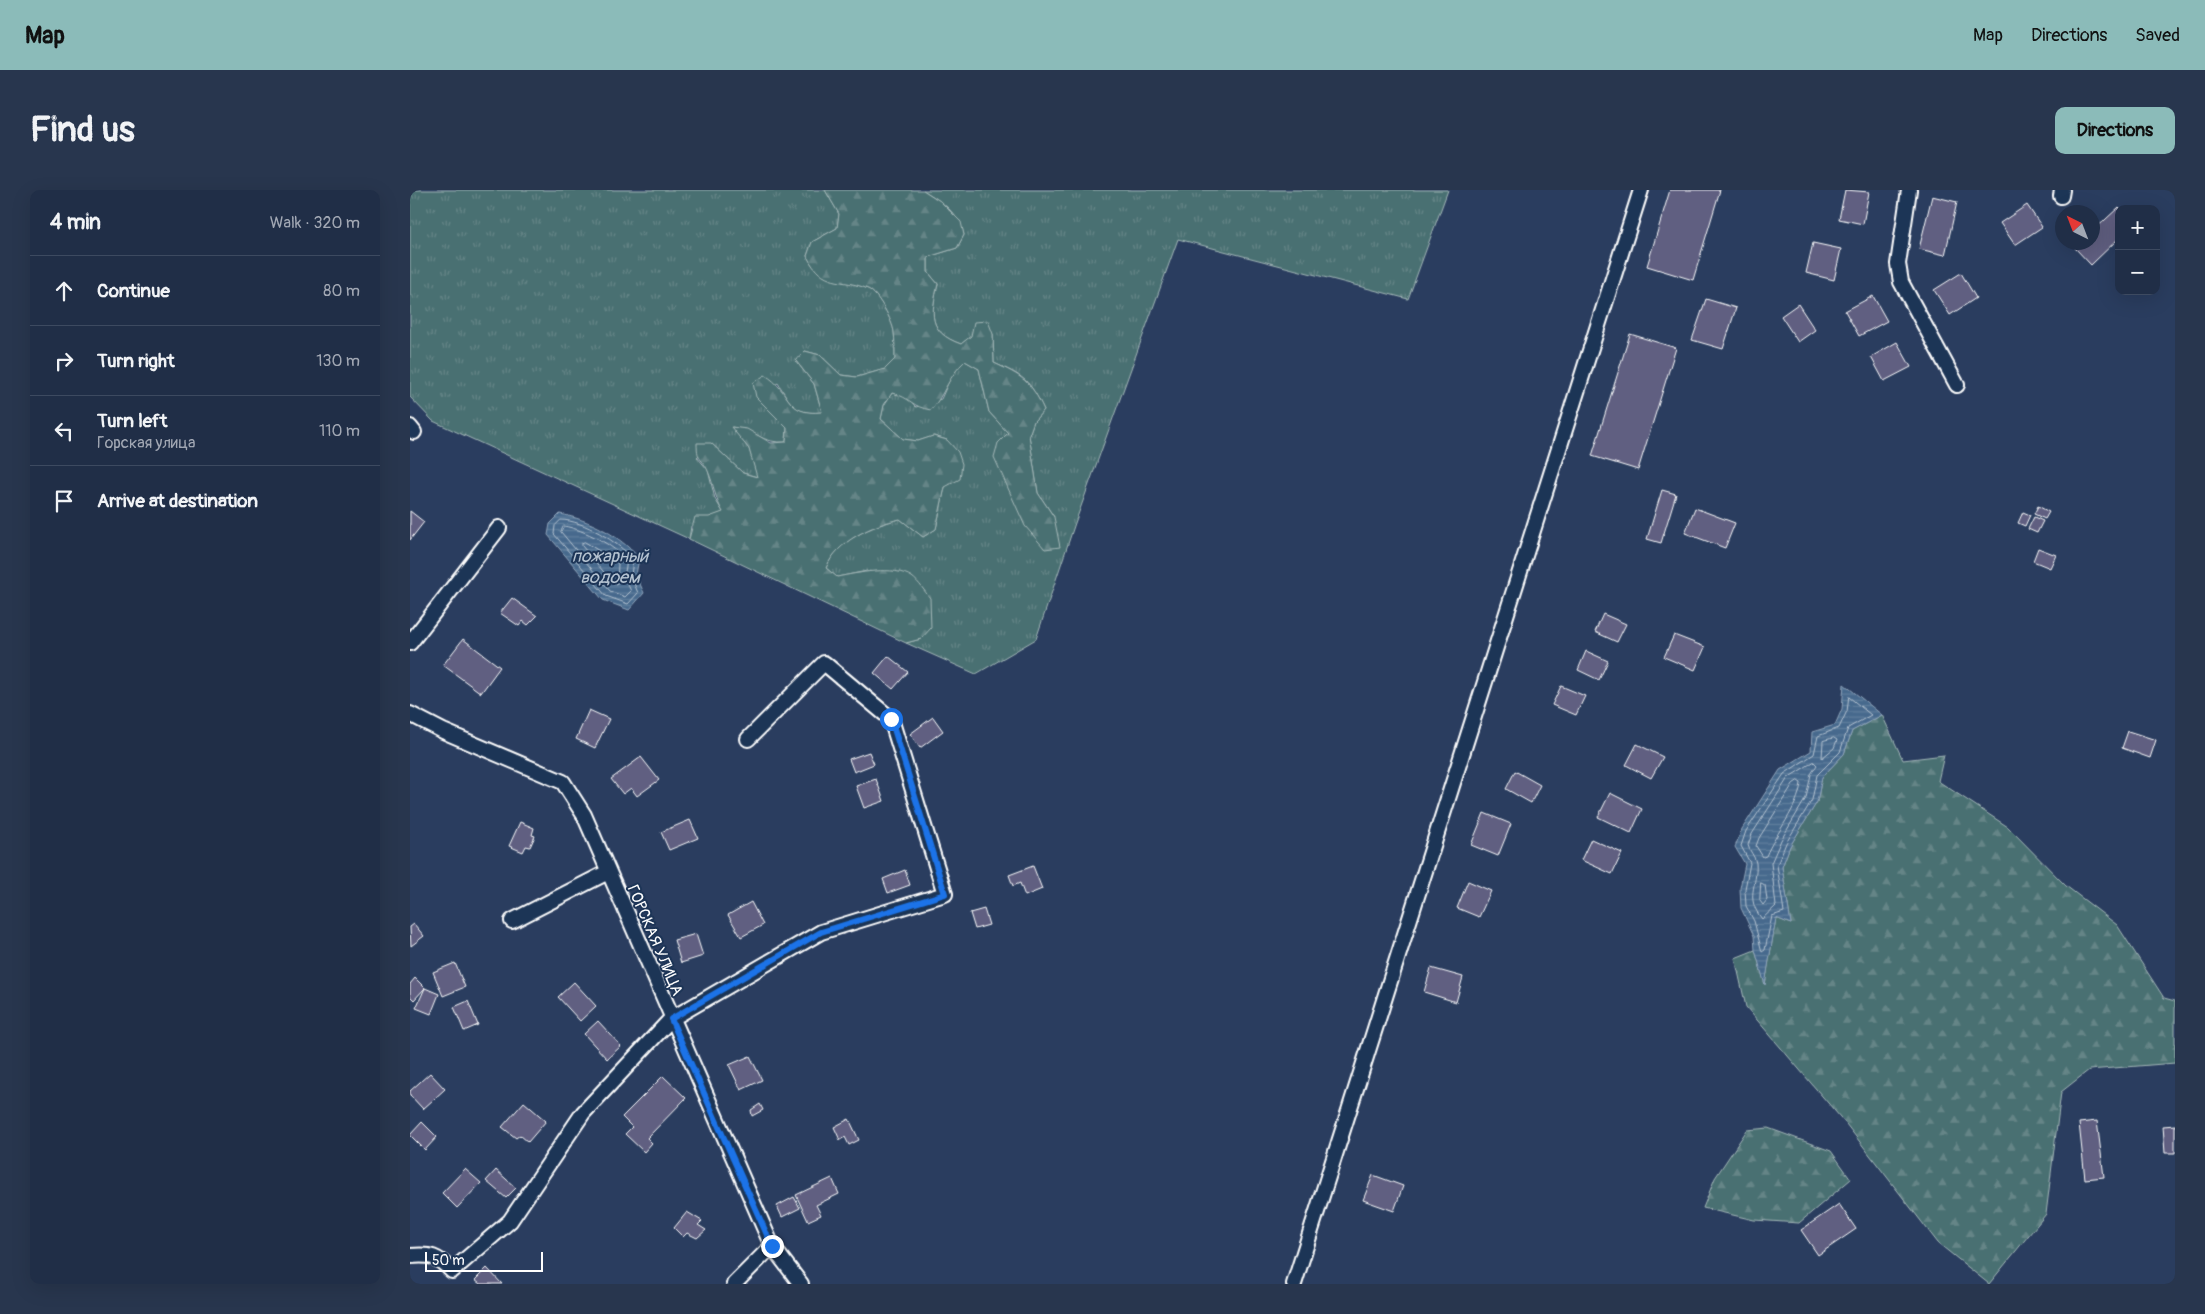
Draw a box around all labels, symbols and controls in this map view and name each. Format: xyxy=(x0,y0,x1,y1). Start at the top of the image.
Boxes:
text: Map xyxy=(25,21,65,50)
text: Map xyxy=(1973,24,2003,47)
text: Directions xyxy=(2031,24,2107,47)
text: Saved xyxy=(2135,24,2180,47)
button: Directions xyxy=(2055,107,2175,154)
text: Find us xyxy=(30,108,135,152)
north arrow xyxy=(2055,205,2100,250)
map controls xyxy=(2115,205,2160,295)
button: + xyxy=(2115,205,2160,250)
text: 4 min xyxy=(50,209,101,236)
text: Walk · 320 m xyxy=(270,213,360,233)
button: − xyxy=(2115,250,2160,295)
icon: ahead xyxy=(50,277,78,305)
text: Continue xyxy=(97,279,170,303)
text: 80 m xyxy=(323,281,360,301)
icon: right xyxy=(50,347,78,375)
text: Turn right xyxy=(97,349,175,373)
text: 130 m xyxy=(316,351,360,371)
text: Turn left xyxy=(97,409,167,433)
icon: left xyxy=(50,417,78,445)
text: 110 m xyxy=(319,421,360,441)
text: Горская улица xyxy=(97,433,195,453)
icon: arrive xyxy=(50,487,78,515)
text: Arrive at destination xyxy=(97,489,258,513)
water label: пожарный водоем xyxy=(572,545,650,589)
route start xyxy=(880,708,903,731)
street label: ГОРСКАЯ УЛИЦА xyxy=(623,882,687,999)
route end xyxy=(761,1235,784,1258)
scale bar xyxy=(425,1249,542,1272)
text: 50 m xyxy=(432,1252,465,1269)

